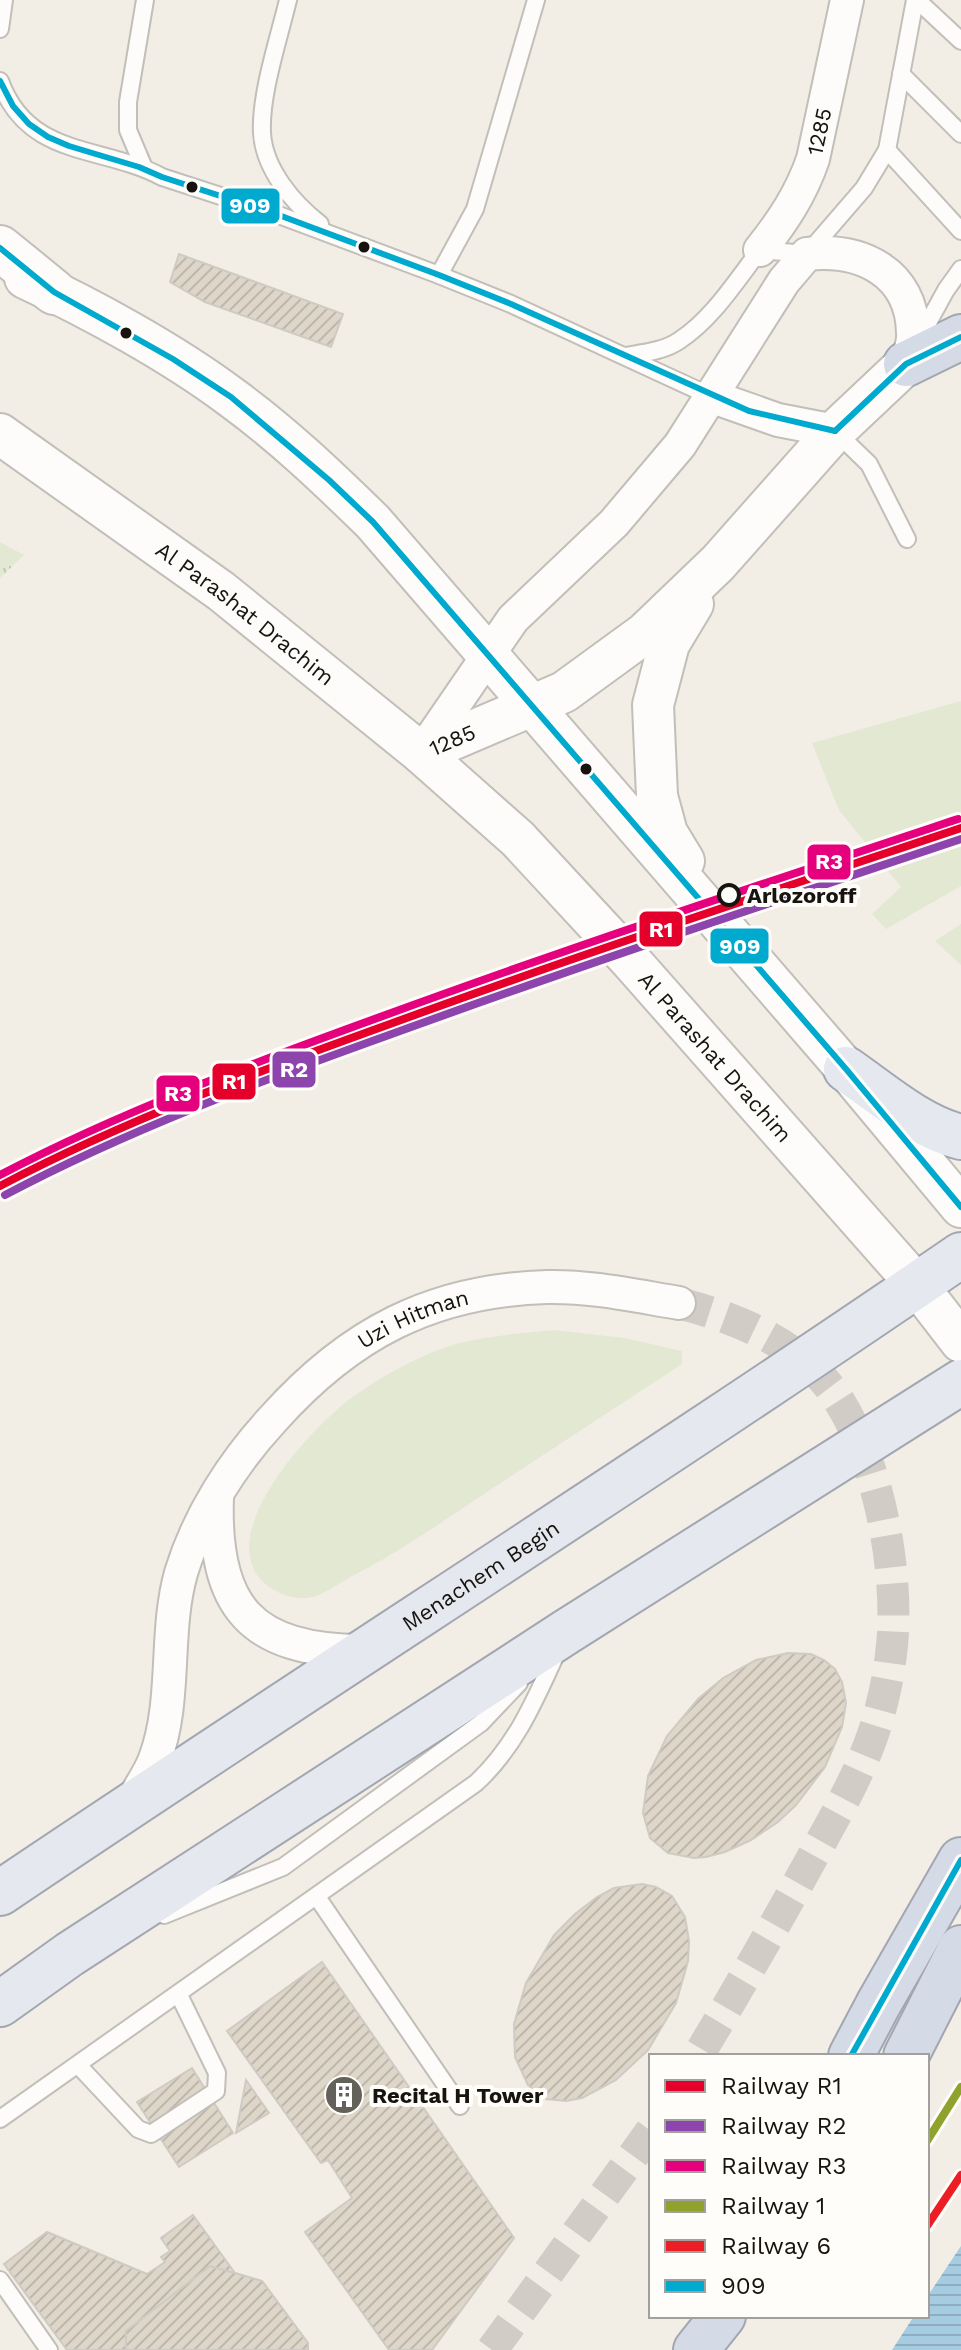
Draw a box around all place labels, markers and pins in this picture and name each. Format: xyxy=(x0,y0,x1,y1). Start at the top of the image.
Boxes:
unlabelled marker xyxy=(184,179,200,195)
unlabelled marker xyxy=(356,239,372,255)
unlabelled marker xyxy=(118,325,134,341)
unlabelled marker xyxy=(578,761,594,777)
place label: Arlozoroff xyxy=(747,883,857,908)
marker: Arlozoroff xyxy=(718,884,740,906)
building icon: Recital H Tower xyxy=(323,2074,365,2116)
place label: Recital H Tower xyxy=(372,2083,544,2108)

